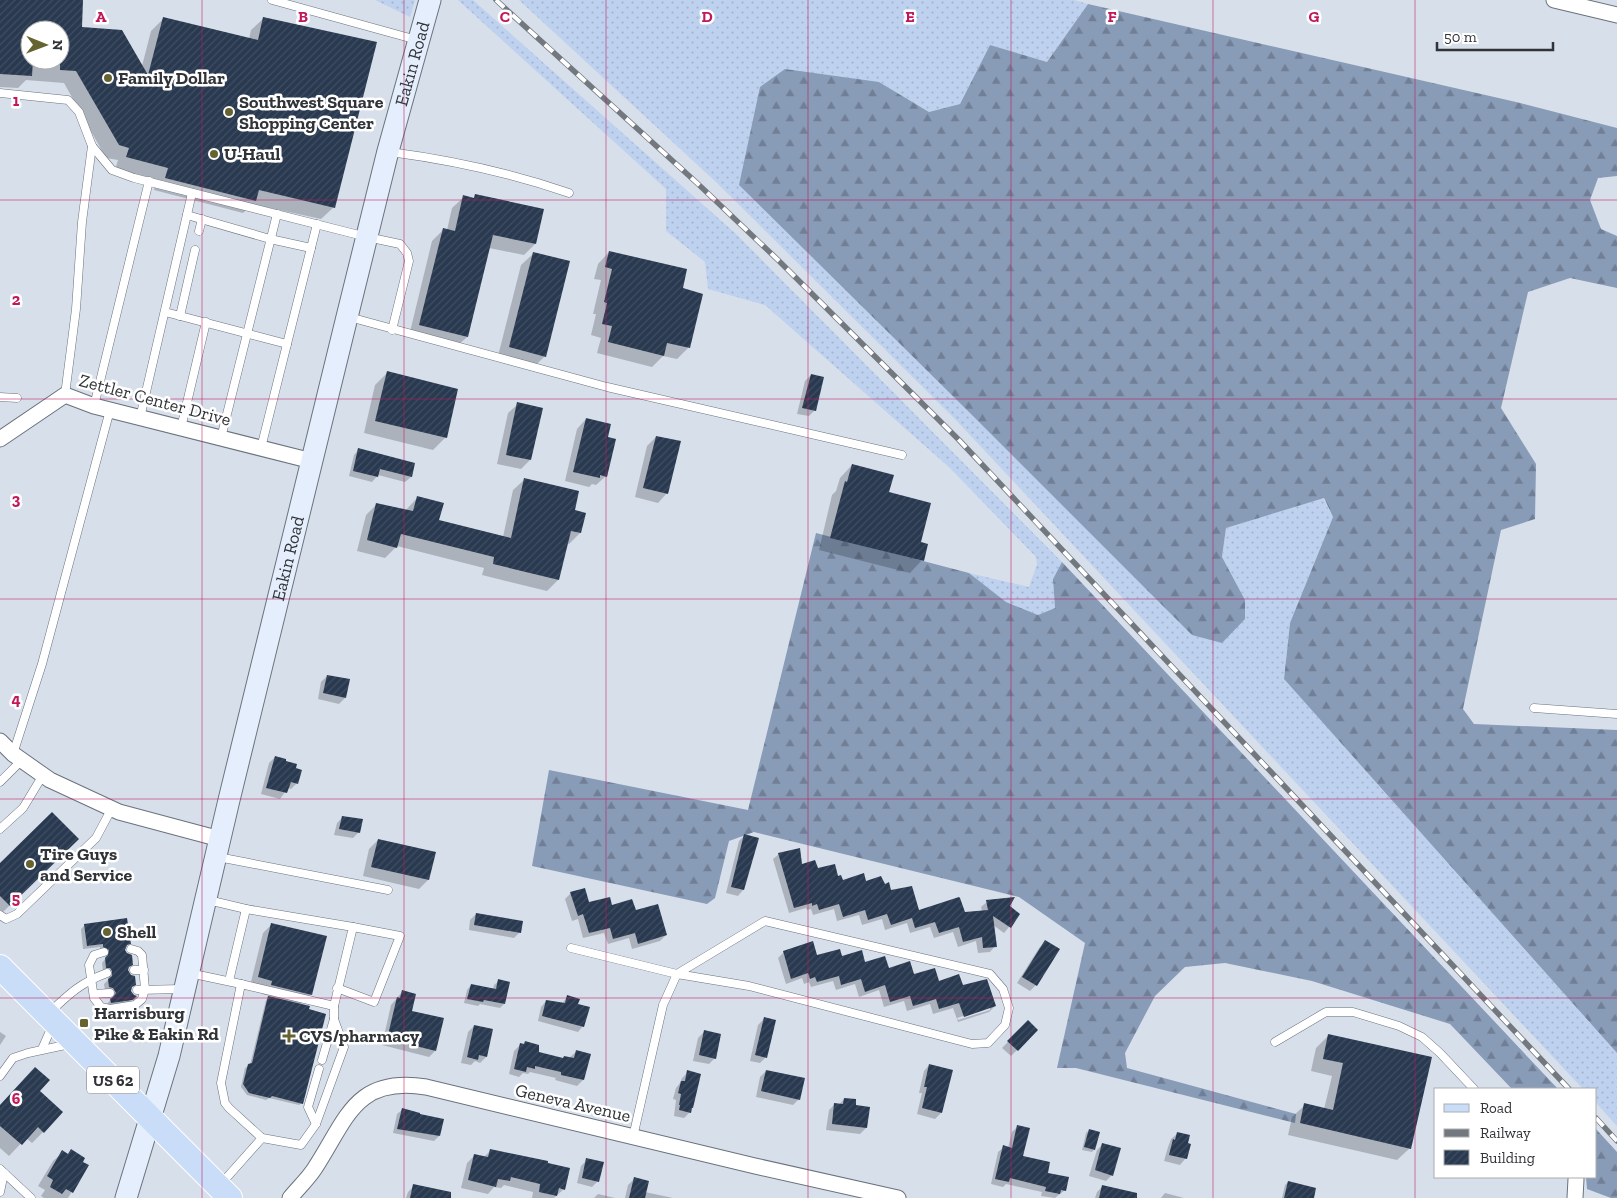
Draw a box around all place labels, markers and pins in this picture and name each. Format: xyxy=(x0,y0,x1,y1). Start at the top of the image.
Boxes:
place label: Family Dollar xyxy=(118,67,225,89)
marker: Family Dollar xyxy=(102,72,114,84)
place label: Southwest Square Shopping Center xyxy=(239,91,384,134)
marker: Southwest Square Shopping Center xyxy=(223,106,235,118)
place label: U-Haul xyxy=(224,143,280,165)
marker: U-Haul xyxy=(208,148,220,160)
place label: Tire Guys and Service xyxy=(40,843,132,886)
marker: Tire Guys and Service xyxy=(24,858,36,870)
place label: Shell xyxy=(117,921,156,943)
marker: Shell xyxy=(101,926,113,938)
place label: Harrisburg Pike & Eakin Rd xyxy=(94,1002,220,1045)
marker: Harrisburg Pike & Eakin Rd xyxy=(78,1017,90,1029)
place label: CVS/pharmacy xyxy=(299,1025,420,1047)
marker: CVS/pharmacy xyxy=(283,1030,295,1042)

